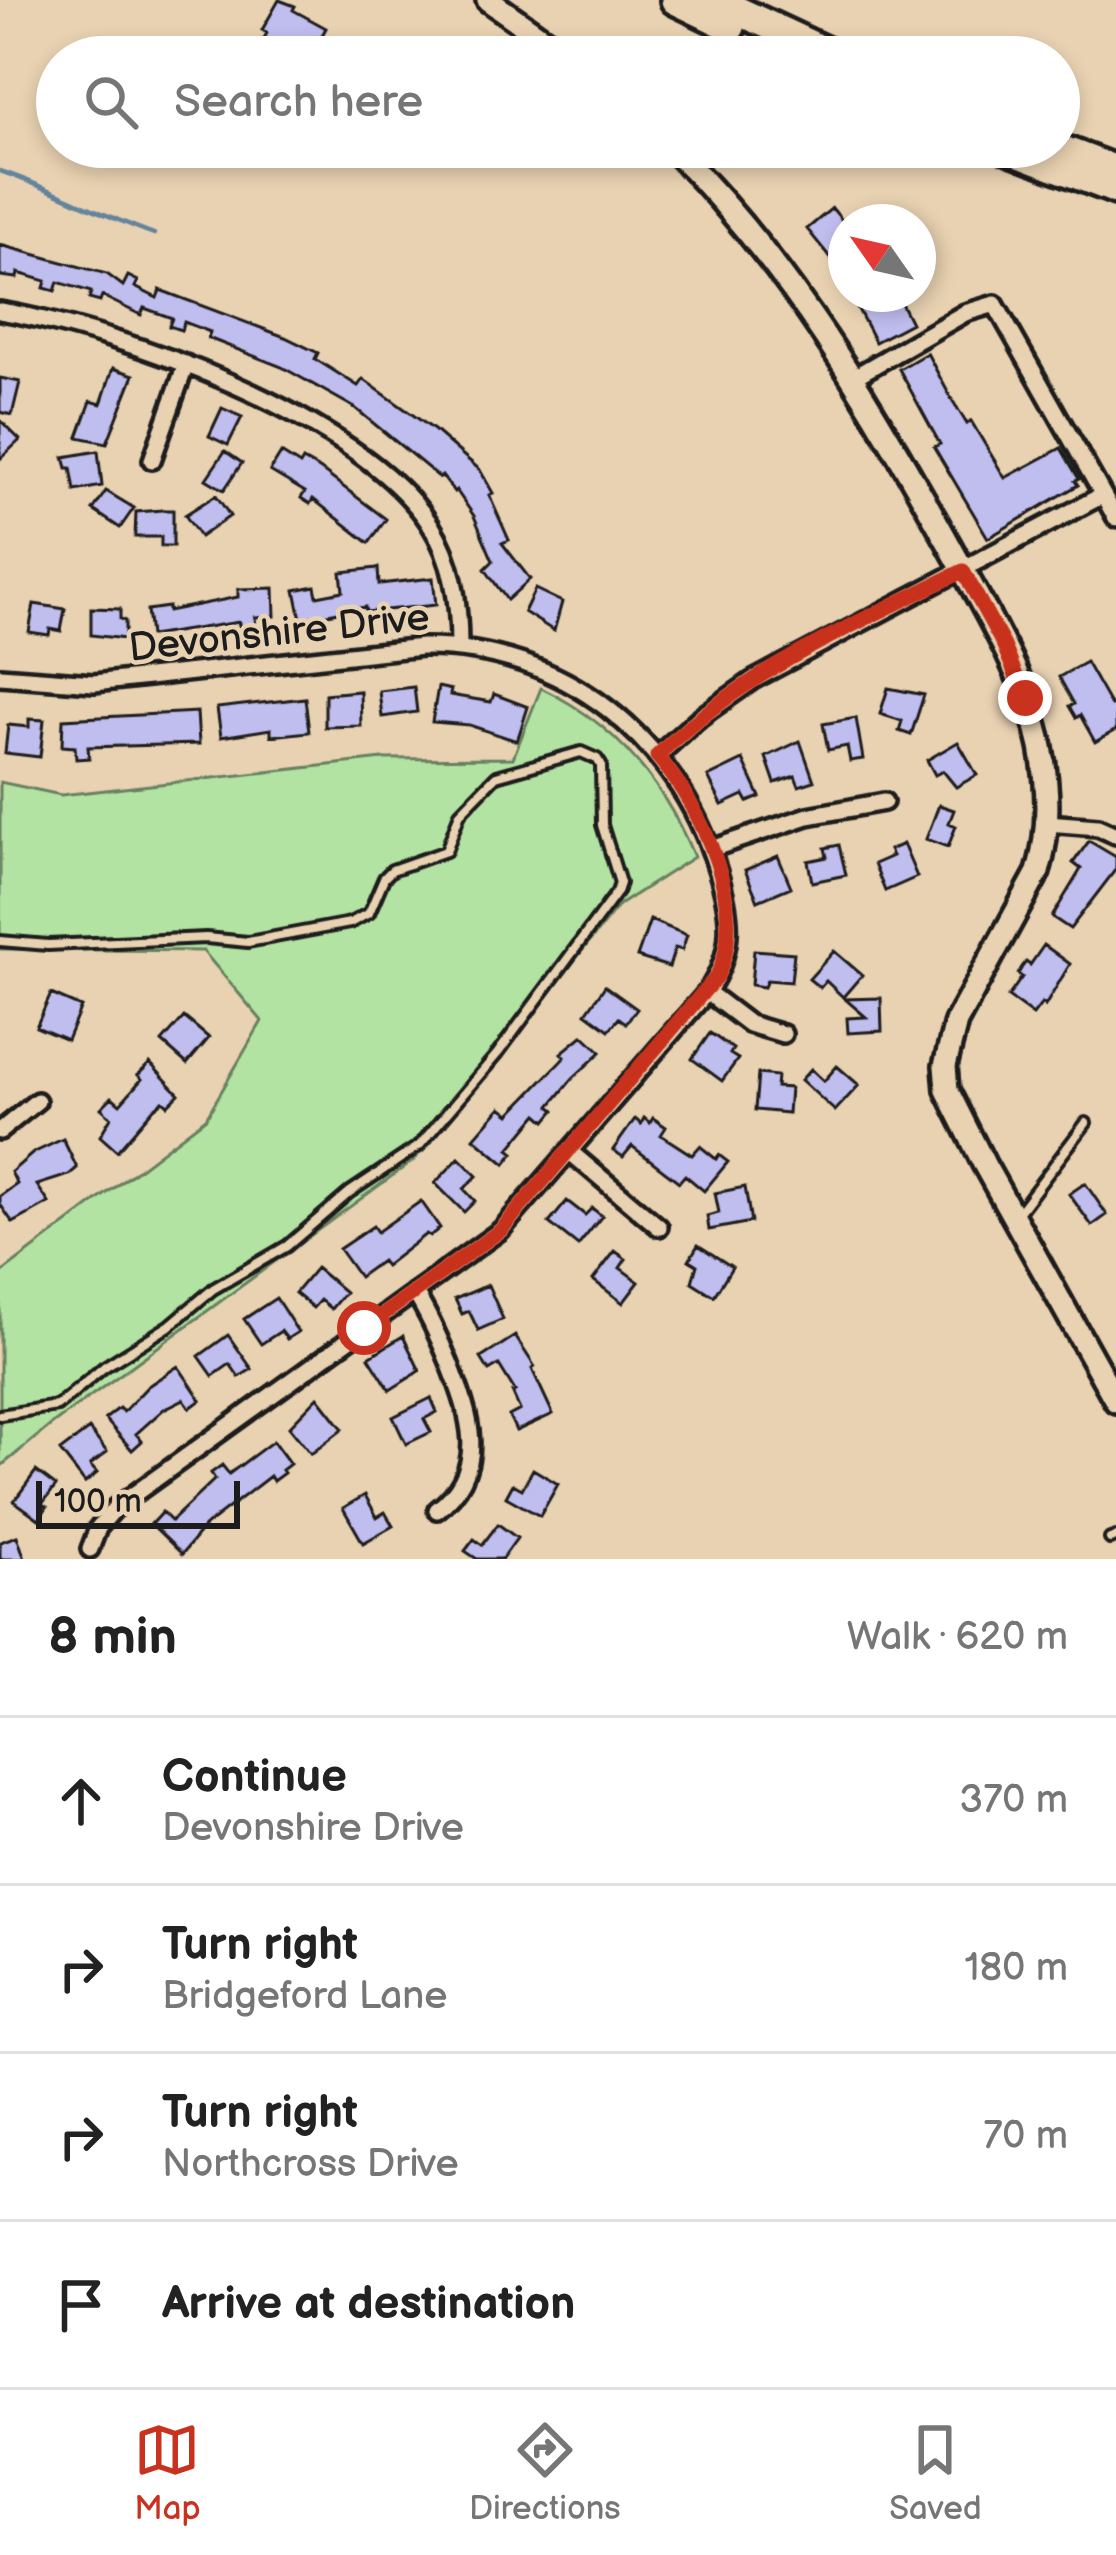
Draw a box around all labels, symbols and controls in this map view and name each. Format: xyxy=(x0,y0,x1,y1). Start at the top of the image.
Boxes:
search box xyxy=(36,36,1080,168)
icon: search xyxy=(78,69,144,135)
text: Search here xyxy=(174,75,423,130)
north arrow xyxy=(828,204,936,312)
street label: Devonshire Drive xyxy=(127,594,432,673)
route end xyxy=(998,671,1052,725)
route start xyxy=(337,1301,391,1355)
scale bar xyxy=(36,1475,240,1528)
text: 100 m xyxy=(54,1482,142,1522)
text: 8 min xyxy=(48,1607,177,1668)
text: Walk · 620 m xyxy=(847,1614,1068,1661)
text: Continue xyxy=(162,1750,347,1805)
icon: ahead xyxy=(48,1768,114,1834)
text: 370 m xyxy=(959,1777,1068,1824)
text: Devonshire Drive xyxy=(162,1805,464,1852)
text: Turn right xyxy=(162,1918,358,1973)
icon: right xyxy=(48,1936,114,2002)
text: 180 m xyxy=(964,1945,1068,1992)
text: Bridgeford Lane xyxy=(162,1973,447,2020)
text: Turn right xyxy=(162,2086,358,2141)
icon: right xyxy=(48,2104,114,2170)
text: 70 m xyxy=(983,2113,1068,2160)
text: Northcross Drive xyxy=(162,2141,459,2188)
icon: arrive xyxy=(48,2272,114,2338)
text: Arrive at destination xyxy=(162,2277,575,2332)
tab: Map xyxy=(134,2417,201,2529)
tab: Directions xyxy=(469,2417,621,2529)
tab: Saved xyxy=(889,2417,982,2529)

